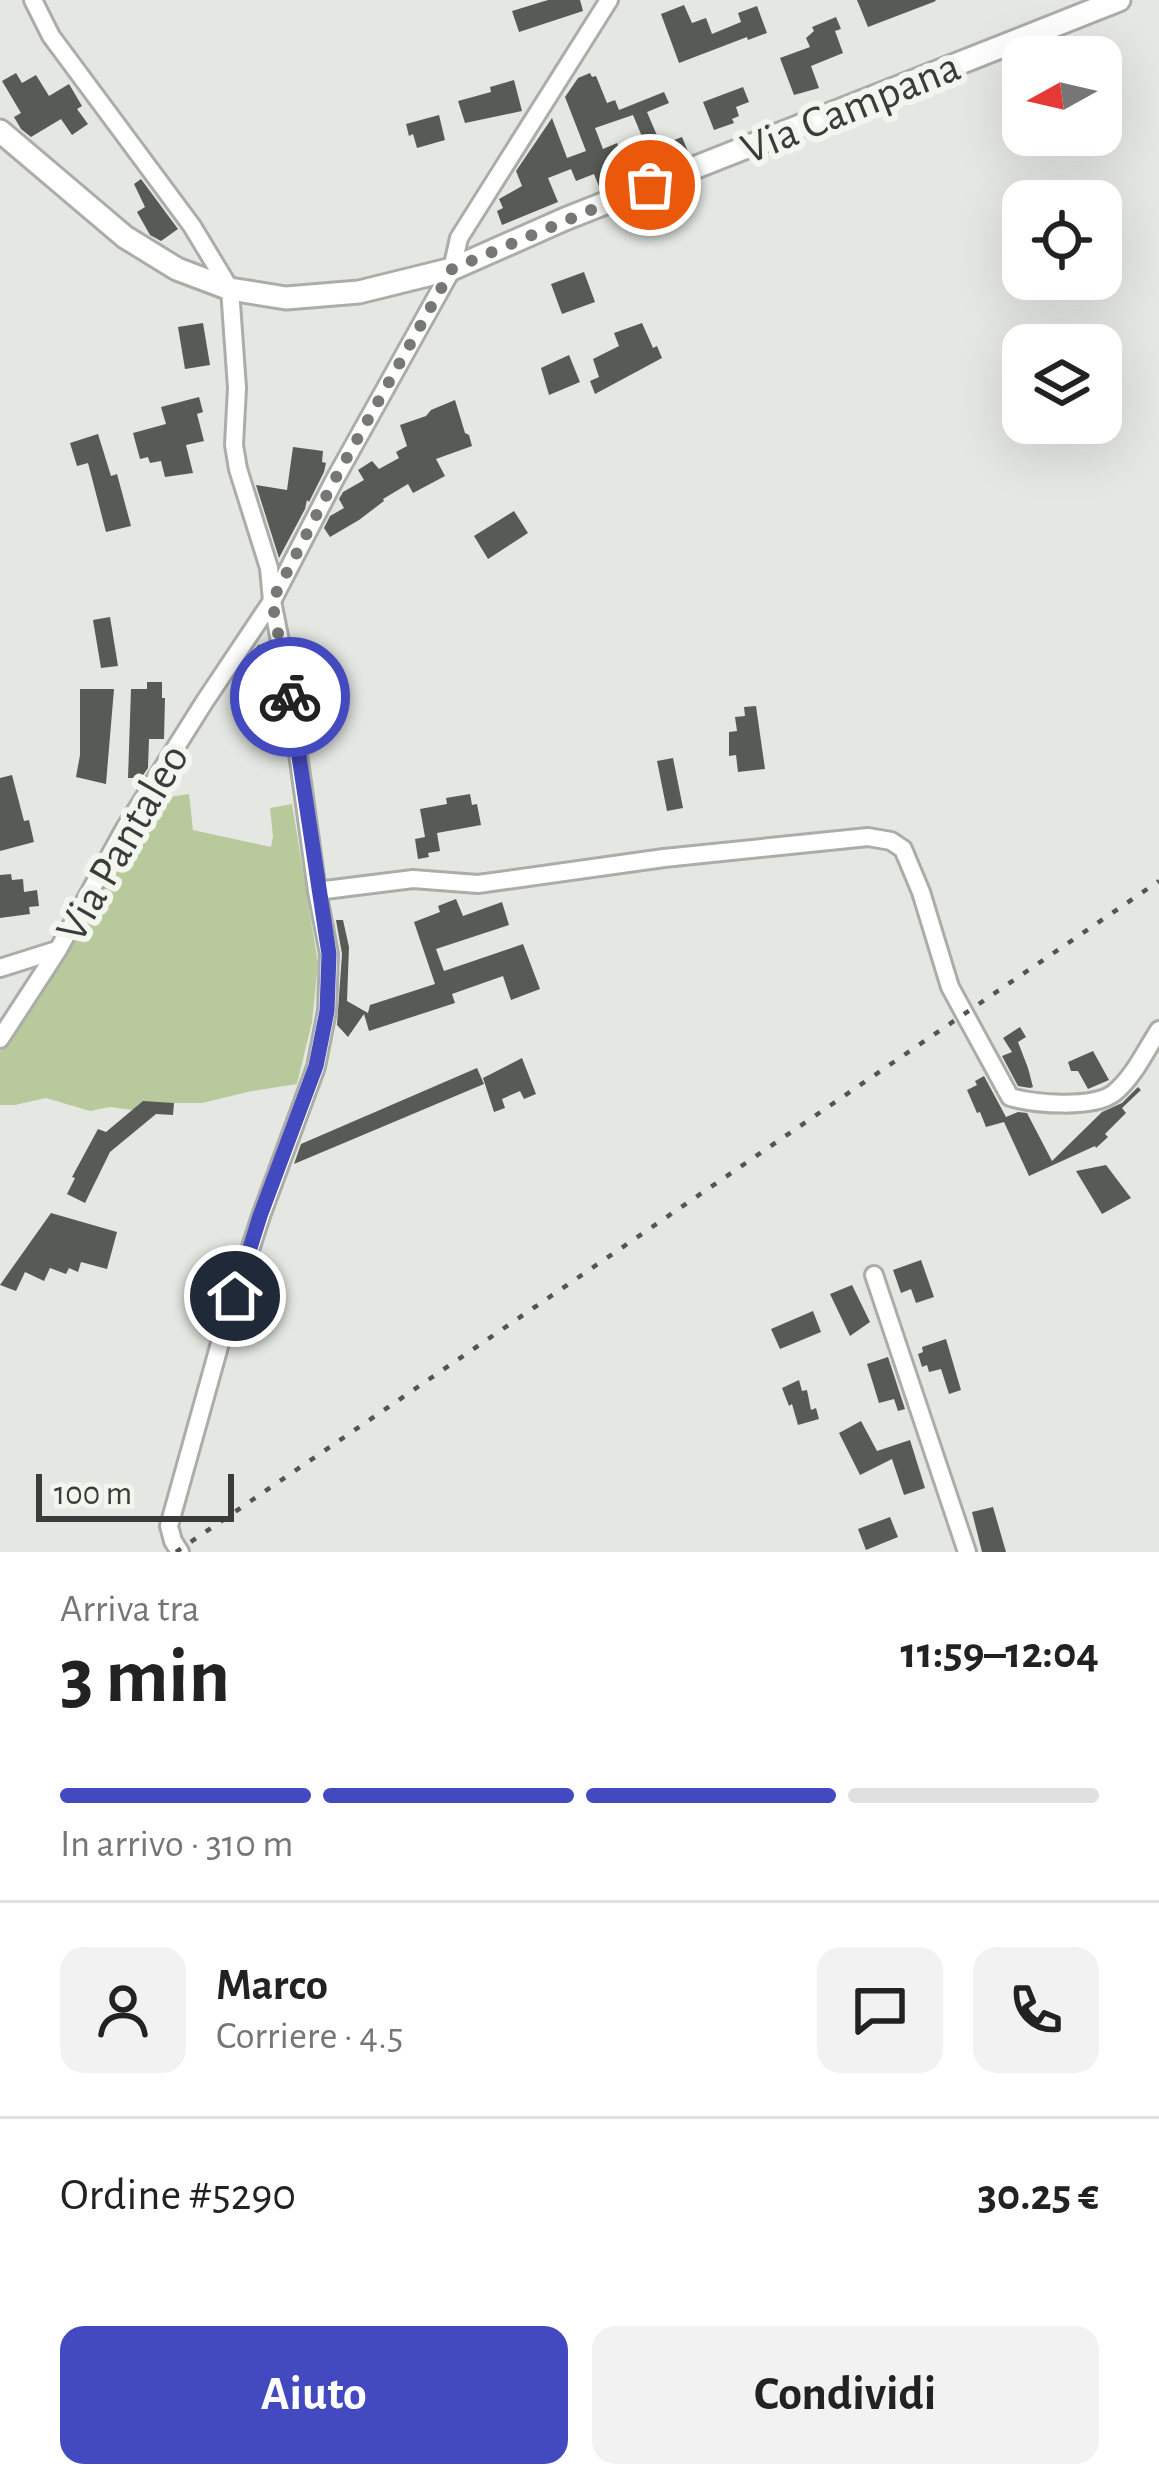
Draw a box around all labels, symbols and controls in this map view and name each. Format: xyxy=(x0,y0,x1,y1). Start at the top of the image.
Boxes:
north arrow xyxy=(1002,36,1122,156)
map controls xyxy=(1002,36,1122,444)
street label: Via Campana xyxy=(735,44,967,173)
pin xyxy=(599,134,701,236)
icon: bag xyxy=(617,152,683,218)
button: locate xyxy=(1002,180,1122,300)
button: layers xyxy=(1002,324,1122,444)
courier xyxy=(230,637,350,757)
icon: bike xyxy=(257,664,323,730)
street label: Via Pantaleo xyxy=(49,737,197,949)
pin xyxy=(184,1245,286,1347)
icon: home xyxy=(202,1263,268,1329)
scale bar xyxy=(36,1468,234,1521)
text: 100 m xyxy=(54,1478,132,1511)
text: Arriva tra xyxy=(60,1590,200,1629)
text: 11:59–12:04 xyxy=(901,1631,1099,1676)
text: 3 min xyxy=(60,1639,230,1717)
text: In arrivo · 310 m xyxy=(60,1825,293,1864)
button: person xyxy=(60,1947,186,2073)
button: chat xyxy=(817,1947,943,2073)
button: phone xyxy=(973,1947,1099,2073)
text: Marco xyxy=(216,1963,328,2008)
text: Corriere · 4.5 xyxy=(216,2017,403,2056)
text: Ordine #5290 xyxy=(60,2173,296,2218)
text: 30.25 € xyxy=(977,2173,1099,2218)
button: Aiuto xyxy=(60,2326,568,2464)
button: Condividi xyxy=(592,2326,1099,2464)

